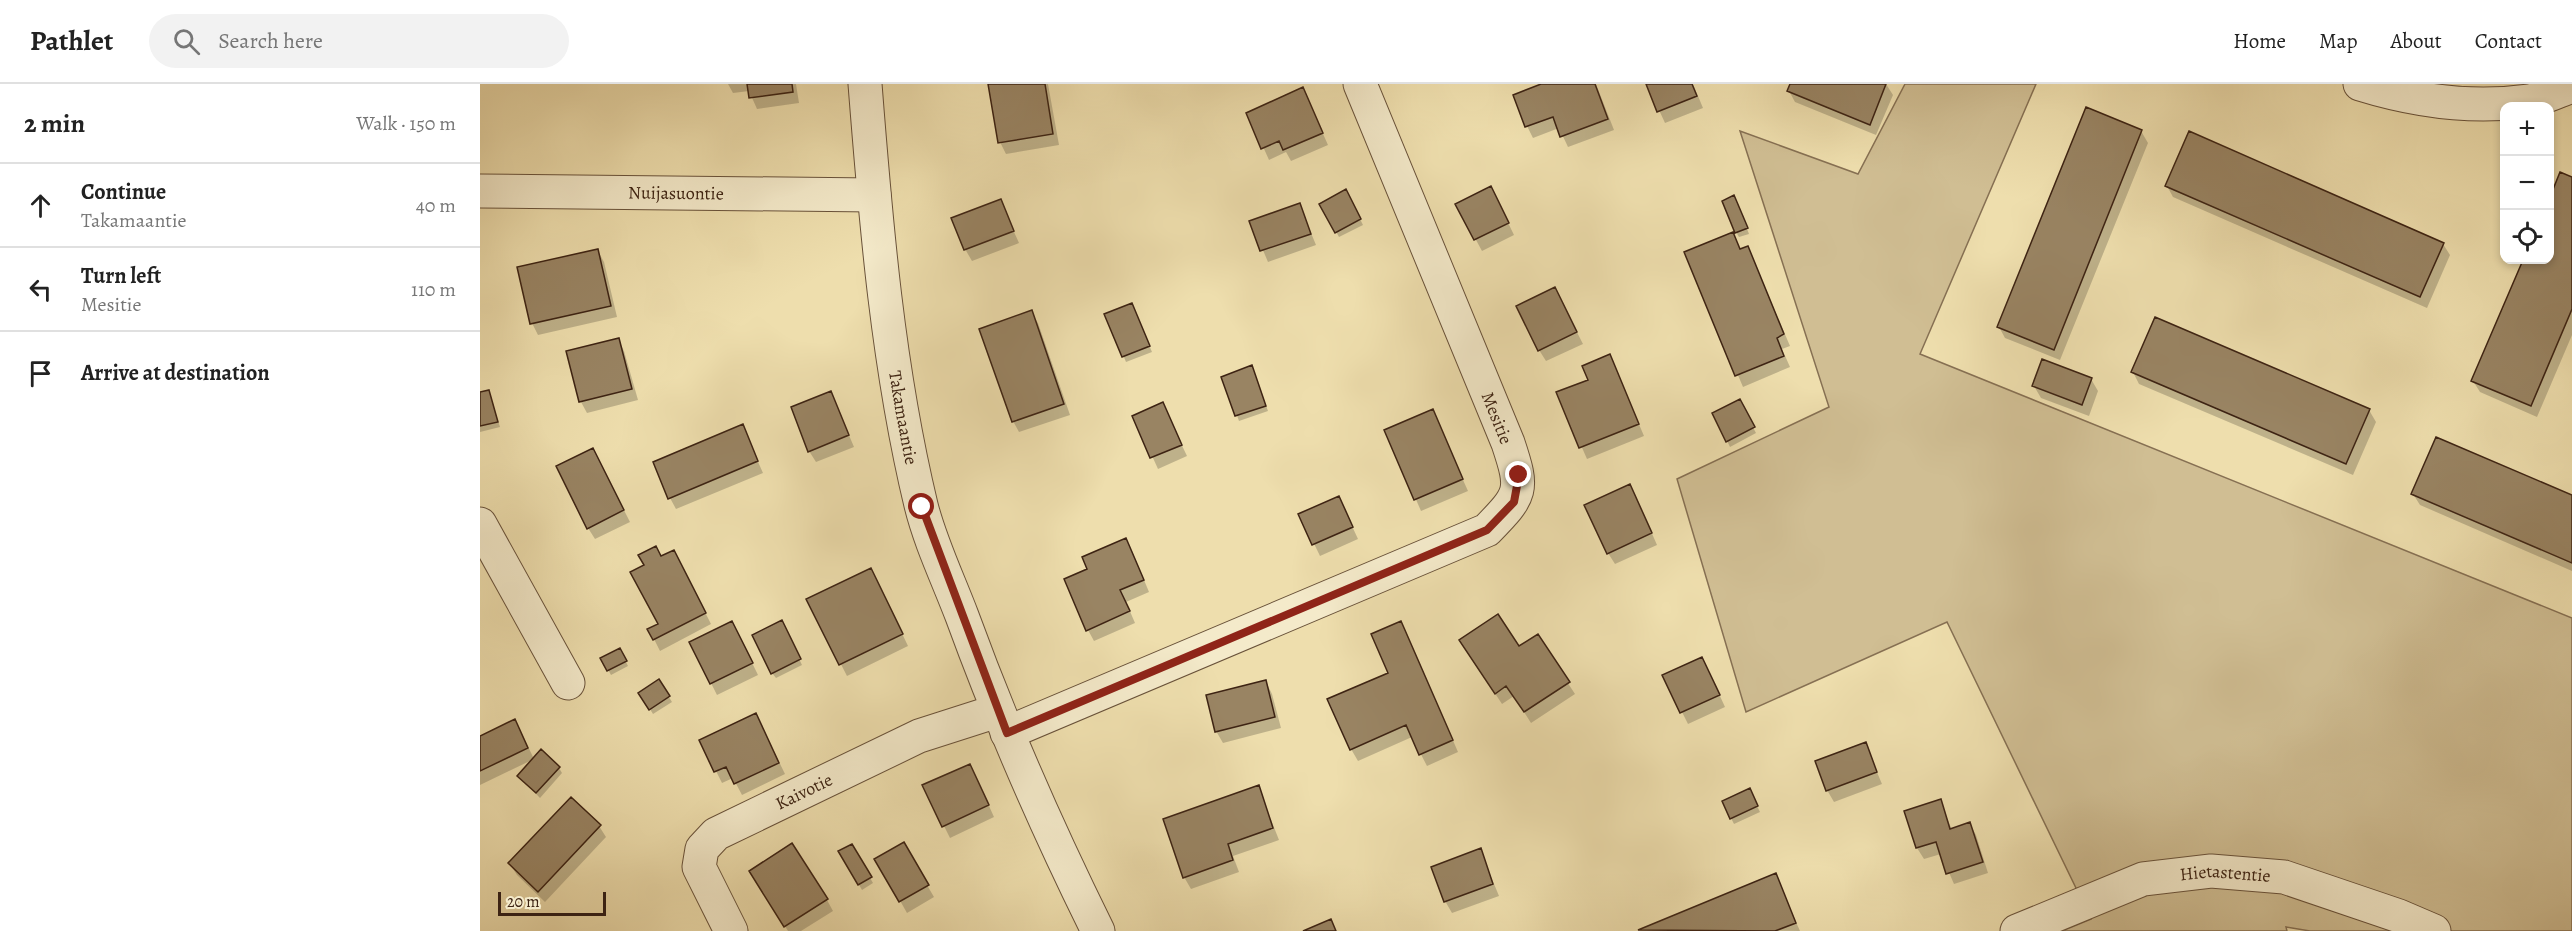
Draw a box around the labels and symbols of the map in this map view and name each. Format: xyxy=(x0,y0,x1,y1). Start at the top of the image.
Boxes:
street label: Nuijasuontie xyxy=(628,181,724,205)
street label: Takamaantie xyxy=(883,369,924,467)
street label: Mesitie xyxy=(1476,388,1518,448)
route end xyxy=(1505,461,1531,487)
route start xyxy=(908,493,934,519)
street label: Kaivotie xyxy=(772,768,836,815)
street label: Hietastentie xyxy=(2178,859,2272,888)
scale bar xyxy=(498,889,606,916)

